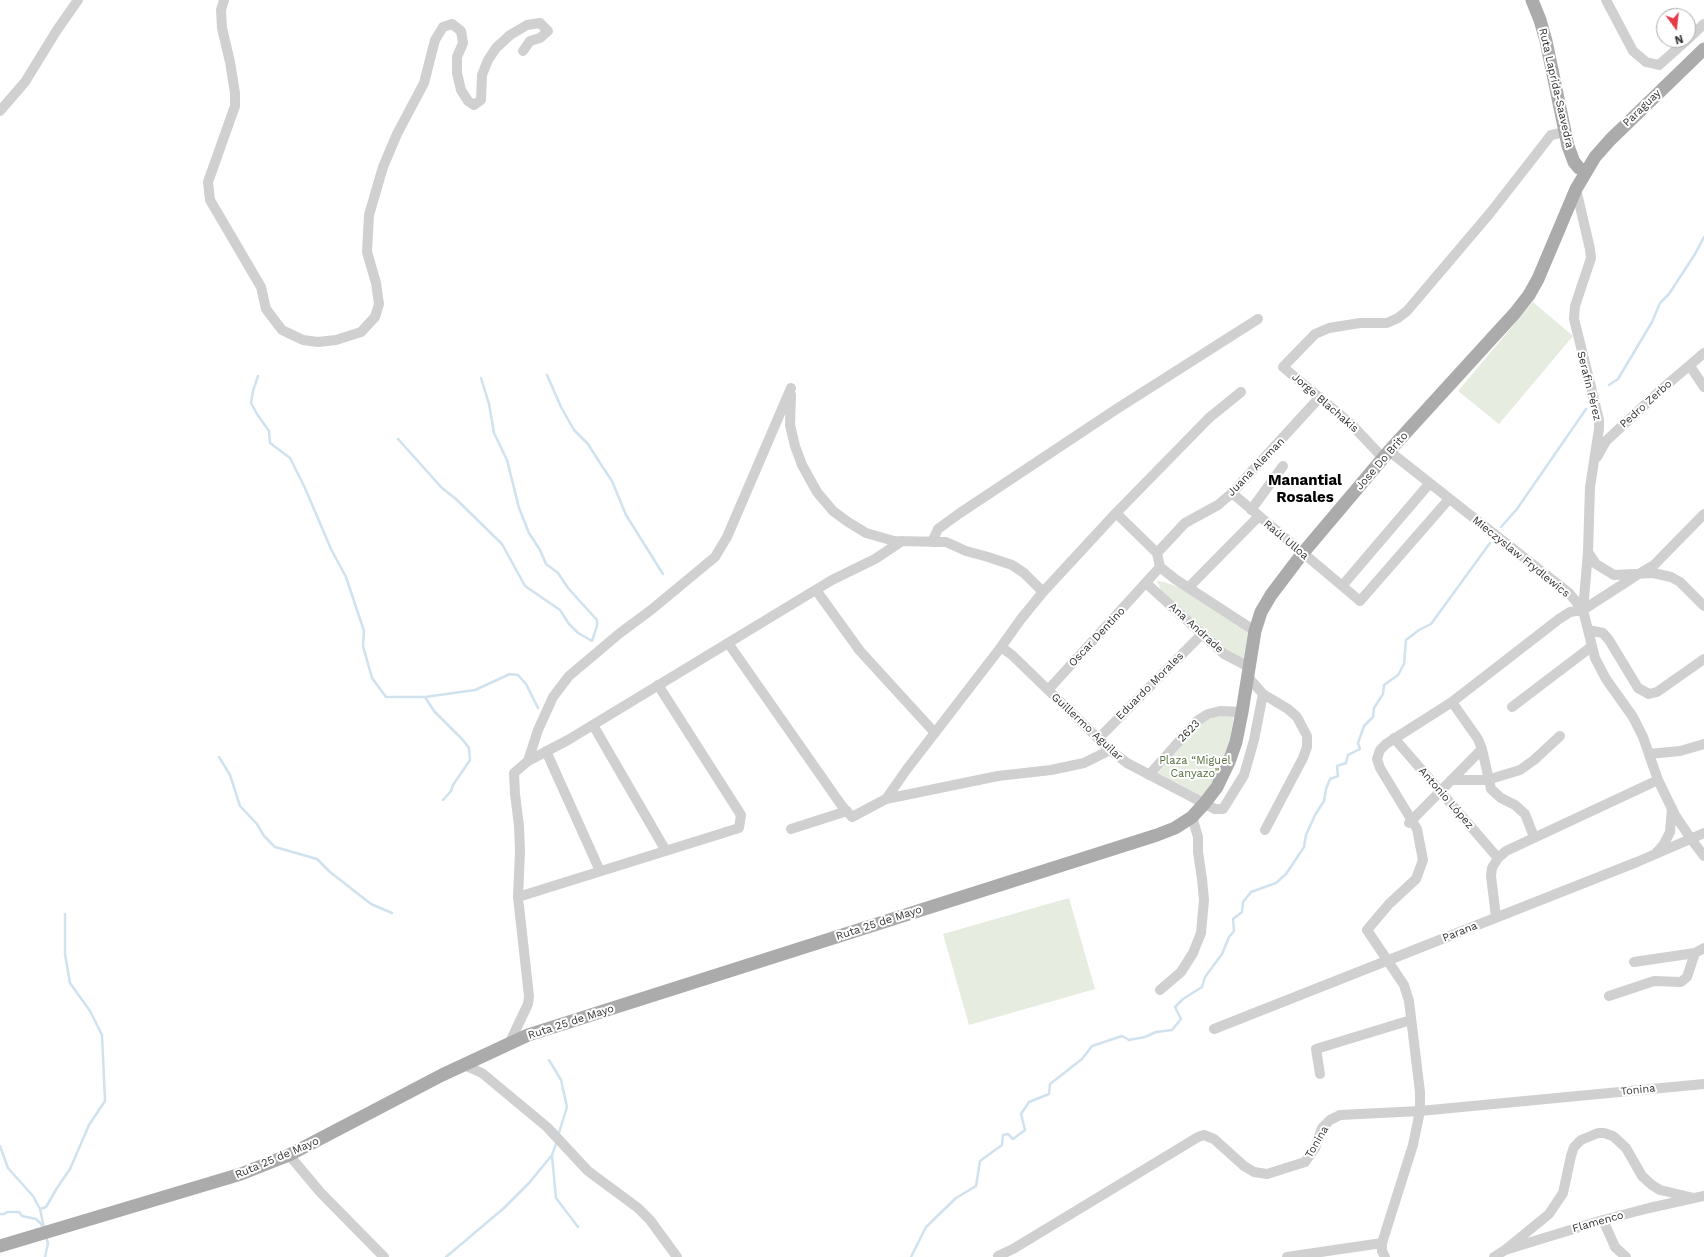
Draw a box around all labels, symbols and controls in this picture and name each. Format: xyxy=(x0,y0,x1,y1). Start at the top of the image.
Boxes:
north arrow xyxy=(1656,8,1696,48)
street label: Ruta Laprida-Saavedra xyxy=(1536,27,1576,149)
text: N xyxy=(1673,32,1685,46)
street label: Paraguay xyxy=(1620,87,1664,129)
street label: Serafin Pérez xyxy=(1574,350,1604,422)
street label: Jorge Blachakis xyxy=(1289,371,1361,435)
street label: Pedro Zerbo xyxy=(1617,377,1675,431)
street label: Jose Do Brito xyxy=(1353,429,1411,493)
street label: Juana Aleman xyxy=(1225,435,1287,499)
district label: Manantial Rosales xyxy=(1268,472,1342,507)
street label: Mieczyslaw Frydlewics xyxy=(1470,514,1572,600)
street label: Raúl Ulloa xyxy=(1261,517,1311,563)
street label: Ana Andrade xyxy=(1166,600,1226,656)
street label: Oscar Dentino xyxy=(1066,604,1128,670)
street label: Eduardo Morales xyxy=(1113,649,1187,723)
street label: Guillermo Aguilar xyxy=(1048,690,1126,764)
street label: 2623 xyxy=(1175,717,1203,745)
park label: Plaza “Miguel Canyazo” xyxy=(1159,754,1231,780)
street label: Antonio López xyxy=(1416,764,1476,832)
street label: Ruta 25 de Mayo xyxy=(834,903,924,943)
street label: Parana xyxy=(1441,919,1479,945)
street label: Ruta 25 de Mayo xyxy=(526,1002,616,1042)
street label: Tonina xyxy=(1620,1082,1656,1098)
street label: Tonina xyxy=(1303,1124,1331,1160)
street label: Ruta 25 de Mayo xyxy=(233,1134,321,1182)
street label: Flamenco xyxy=(1571,1208,1625,1236)

